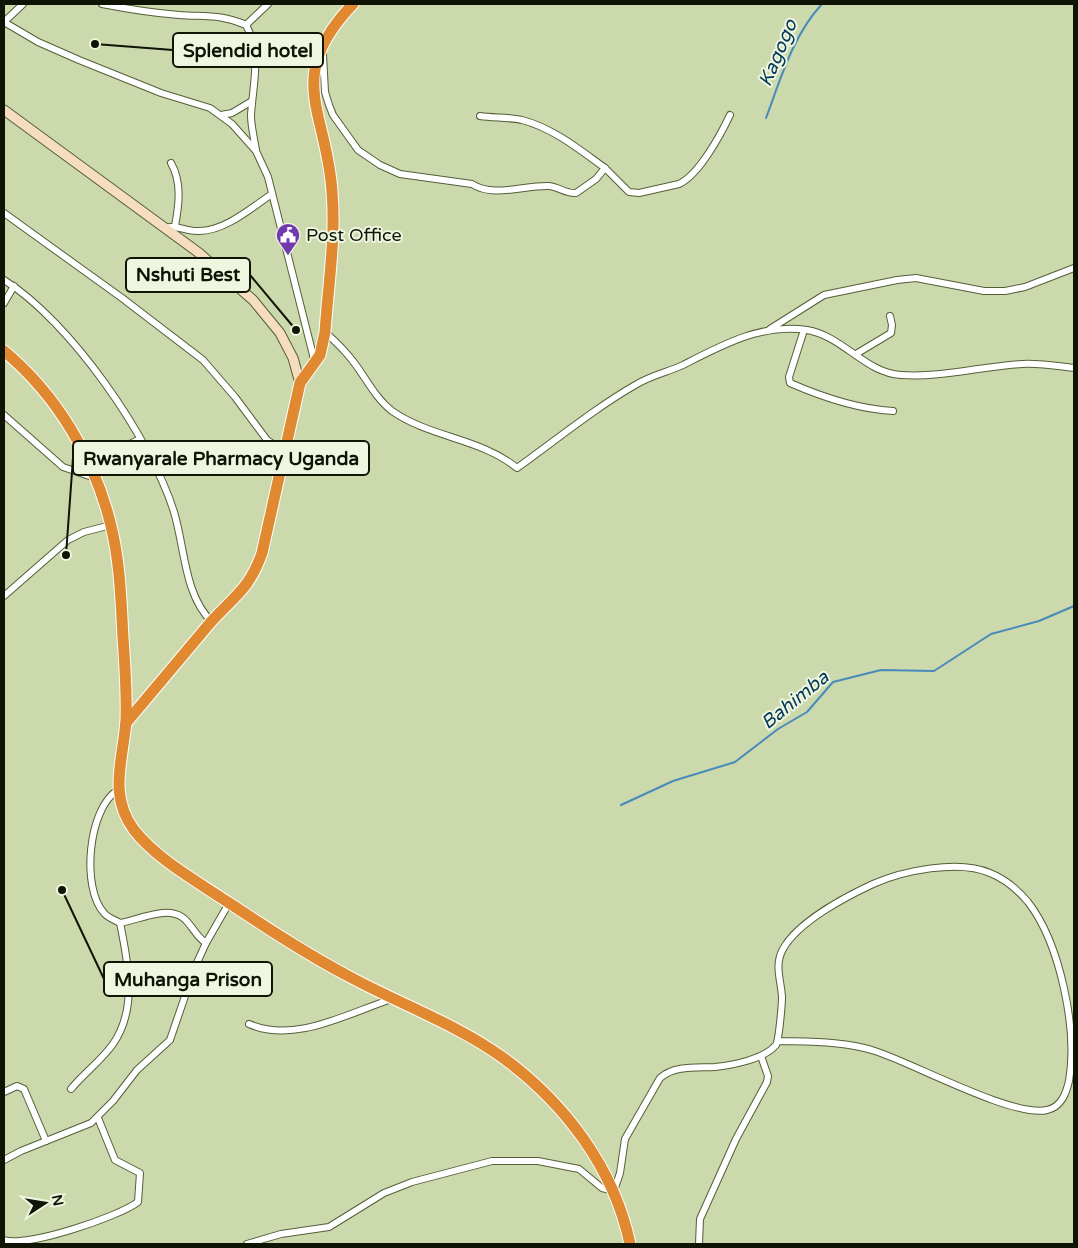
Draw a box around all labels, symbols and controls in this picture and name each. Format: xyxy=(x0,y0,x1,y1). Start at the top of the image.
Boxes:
water label: Kagogo xyxy=(754,15,802,90)
callout: Splendid hotel xyxy=(173,33,323,67)
text: Splendid hotel xyxy=(183,40,313,63)
public building icon: Post Office xyxy=(275,222,301,256)
place label: Post Office xyxy=(306,224,402,246)
callout: Nshuti Best xyxy=(126,258,250,292)
text: Nshuti Best xyxy=(136,264,241,286)
callout: Rwanyarale Pharmacy Uganda xyxy=(73,441,369,475)
text: Rwanyarale Pharmacy Uganda xyxy=(83,448,359,471)
water label: Bahimba xyxy=(757,665,834,734)
callout: Muhanga Prison xyxy=(104,962,272,996)
text: Muhanga Prison xyxy=(114,969,262,992)
north arrow xyxy=(20,1178,70,1228)
text: N xyxy=(48,1193,67,1208)

